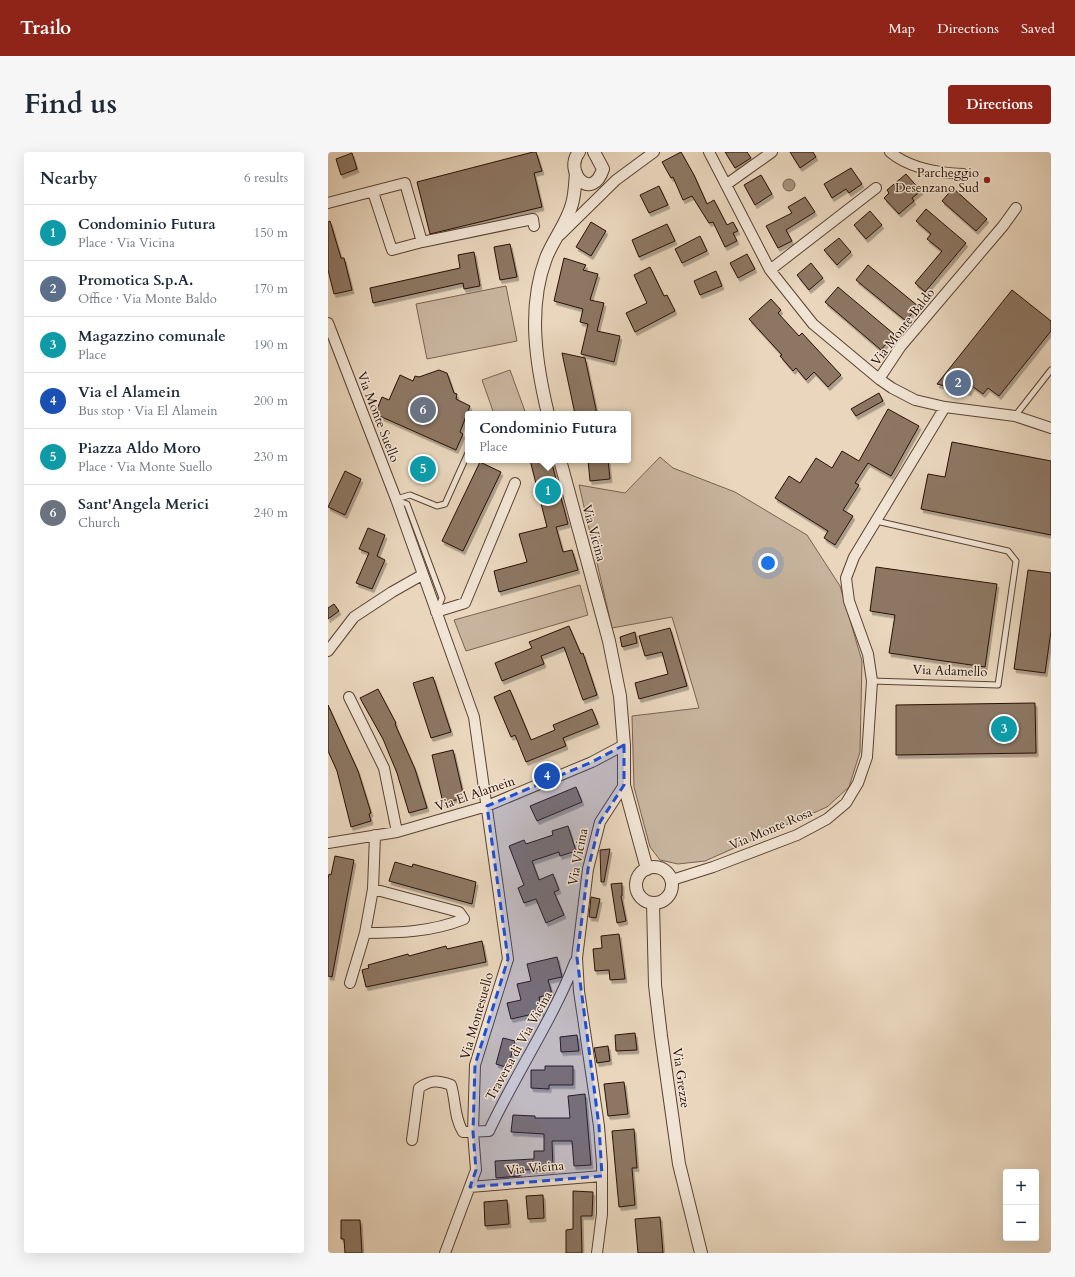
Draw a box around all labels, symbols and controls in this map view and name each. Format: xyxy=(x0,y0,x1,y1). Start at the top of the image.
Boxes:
text: Trailo xyxy=(20,15,71,41)
text: Map xyxy=(889,19,915,38)
text: Directions xyxy=(937,19,999,38)
text: Saved xyxy=(1021,19,1055,38)
text: Find us xyxy=(24,85,117,123)
button: Directions xyxy=(948,85,1051,124)
place label: Parcheggio Desenzano Sud xyxy=(895,164,979,197)
text: Nearby xyxy=(40,167,97,190)
text: 6 results xyxy=(244,169,288,187)
marker: Parcheggio Desenzano Sud xyxy=(982,175,992,185)
text: Condominio Futura xyxy=(78,214,216,234)
text: 1 xyxy=(50,224,56,242)
text: 150 m xyxy=(254,224,288,242)
text: Place · Via Vicina xyxy=(78,234,175,252)
text: Promotica S.p.A. xyxy=(78,270,193,290)
text: 2 xyxy=(50,280,56,298)
text: 170 m xyxy=(254,280,288,298)
street label: Via Monte Baldo xyxy=(867,284,939,370)
text: Office · Via Monte Baldo xyxy=(78,290,217,308)
text: Magazzino comunale xyxy=(78,326,226,346)
text: 3 xyxy=(50,336,56,354)
text: 190 m xyxy=(254,336,288,354)
text: Place xyxy=(78,346,106,364)
pin: 2 xyxy=(945,368,971,398)
street label: Via Monte Suello xyxy=(352,369,404,465)
text: Via el Alamein xyxy=(78,382,180,402)
text: 4 xyxy=(50,392,56,410)
text: 200 m xyxy=(254,392,288,410)
pin: 6 xyxy=(410,395,436,425)
text: Bus stop · Via El Alamein xyxy=(78,402,218,420)
popup xyxy=(465,411,631,463)
text: Condominio Futura xyxy=(479,418,617,438)
text: Piazza Aldo Moro xyxy=(78,438,201,458)
text: Place xyxy=(479,438,508,456)
text: 5 xyxy=(50,448,56,466)
text: 230 m xyxy=(254,448,288,466)
pin: 5 xyxy=(410,454,436,484)
text: Place · Via Monte Suello xyxy=(78,458,212,476)
pin: 1 xyxy=(535,476,561,506)
text: Sant'Angela Merici xyxy=(78,494,209,514)
street label: Via Vicina xyxy=(578,503,610,564)
text: 6 xyxy=(50,504,56,522)
text: 240 m xyxy=(254,504,288,522)
text: Church xyxy=(78,514,120,532)
your location xyxy=(758,553,778,573)
street label: Via Adamello xyxy=(912,661,988,681)
pin: 3 xyxy=(991,714,1017,744)
pin: 4 xyxy=(534,761,560,791)
street label: Via El Alamein xyxy=(433,772,518,816)
street label: Via Monte Rosa xyxy=(727,803,816,855)
street label: Via Vicina xyxy=(564,826,592,887)
street label: Via Montesuello xyxy=(456,970,498,1062)
street label: Traversa di Via Vicina xyxy=(481,988,557,1104)
street label: Via Grezze xyxy=(668,1047,694,1109)
street label: Via Vicina xyxy=(505,1156,565,1179)
map controls xyxy=(1003,1169,1039,1241)
button: + xyxy=(1003,1169,1039,1205)
button: − xyxy=(1003,1205,1039,1241)

